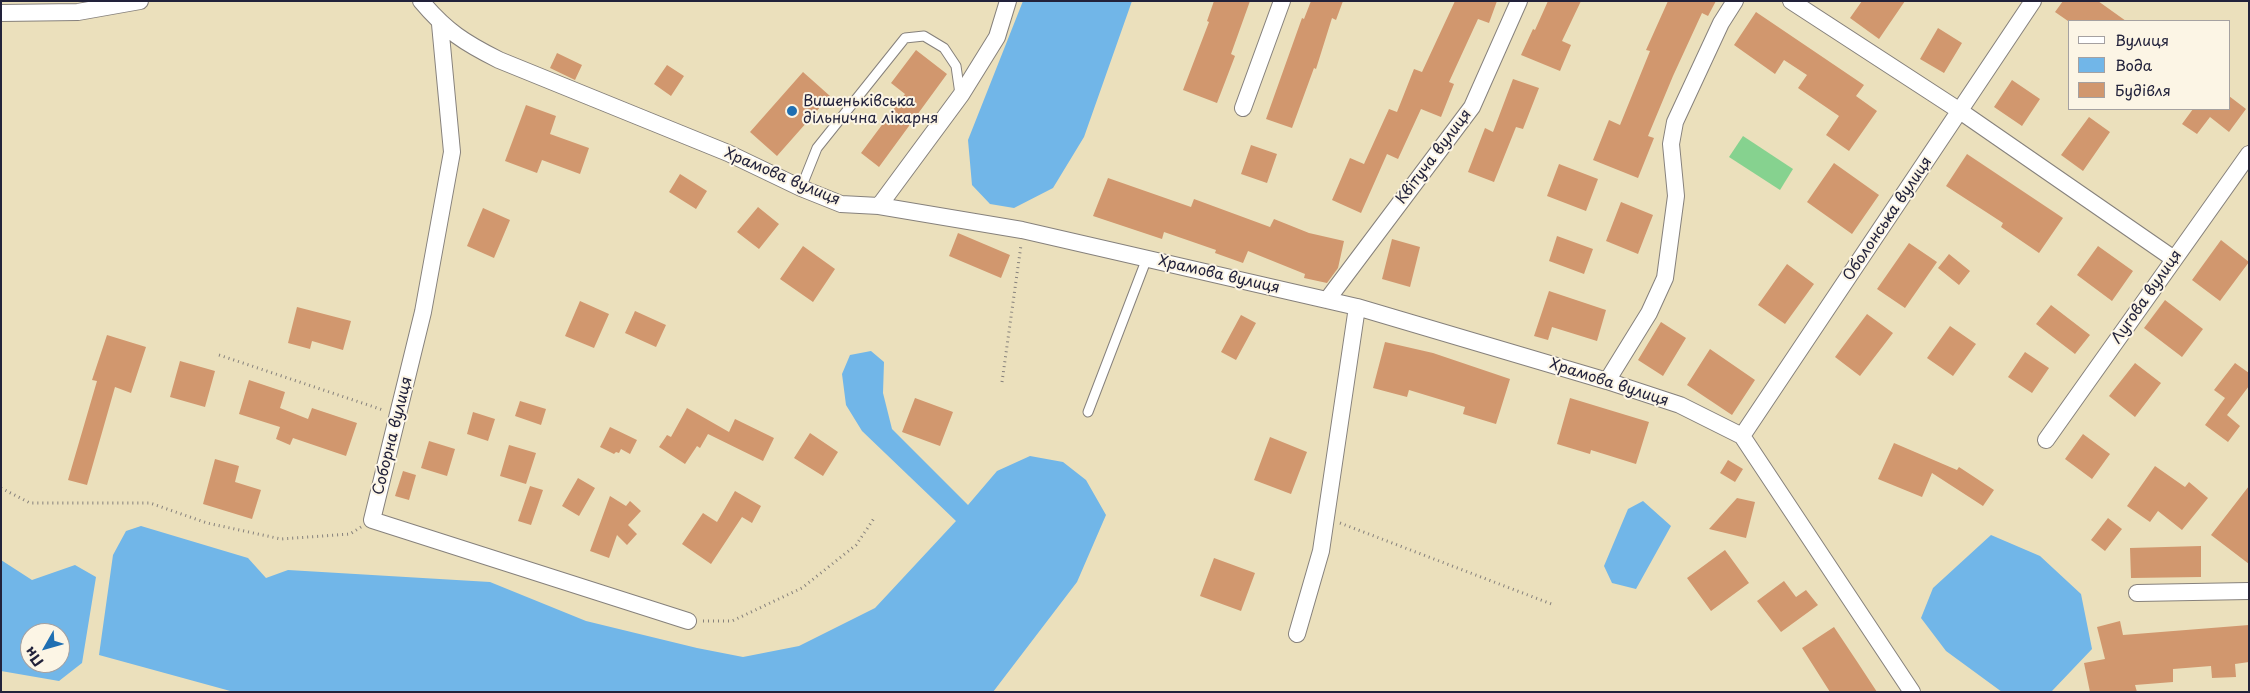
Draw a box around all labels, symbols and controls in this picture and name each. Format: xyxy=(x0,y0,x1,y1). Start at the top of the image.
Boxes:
legend xyxy=(2068,20,2230,110)
text: Вулиця xyxy=(2115,28,2169,51)
text: Вода xyxy=(2115,53,2152,76)
text: Будівля xyxy=(2115,78,2171,101)
place label: Вишеньківська дільнична лікарня xyxy=(803,93,938,128)
marker: Вишеньківська дільнична лікарня xyxy=(785,104,799,118)
street label: Квітуча вулиця xyxy=(1393,106,1475,208)
street label: Храмова вулиця xyxy=(721,145,843,209)
street label: Оболонська вулиця xyxy=(1840,154,1936,284)
street label: Лугова вулиця xyxy=(2108,247,2186,347)
street label: Храмова вулиця xyxy=(1157,252,1281,298)
street label: Храмова вулиця xyxy=(1547,355,1671,411)
street label: Соборна вулиця xyxy=(370,375,416,497)
north arrow xyxy=(20,623,70,673)
text: Пн xyxy=(19,642,48,671)

